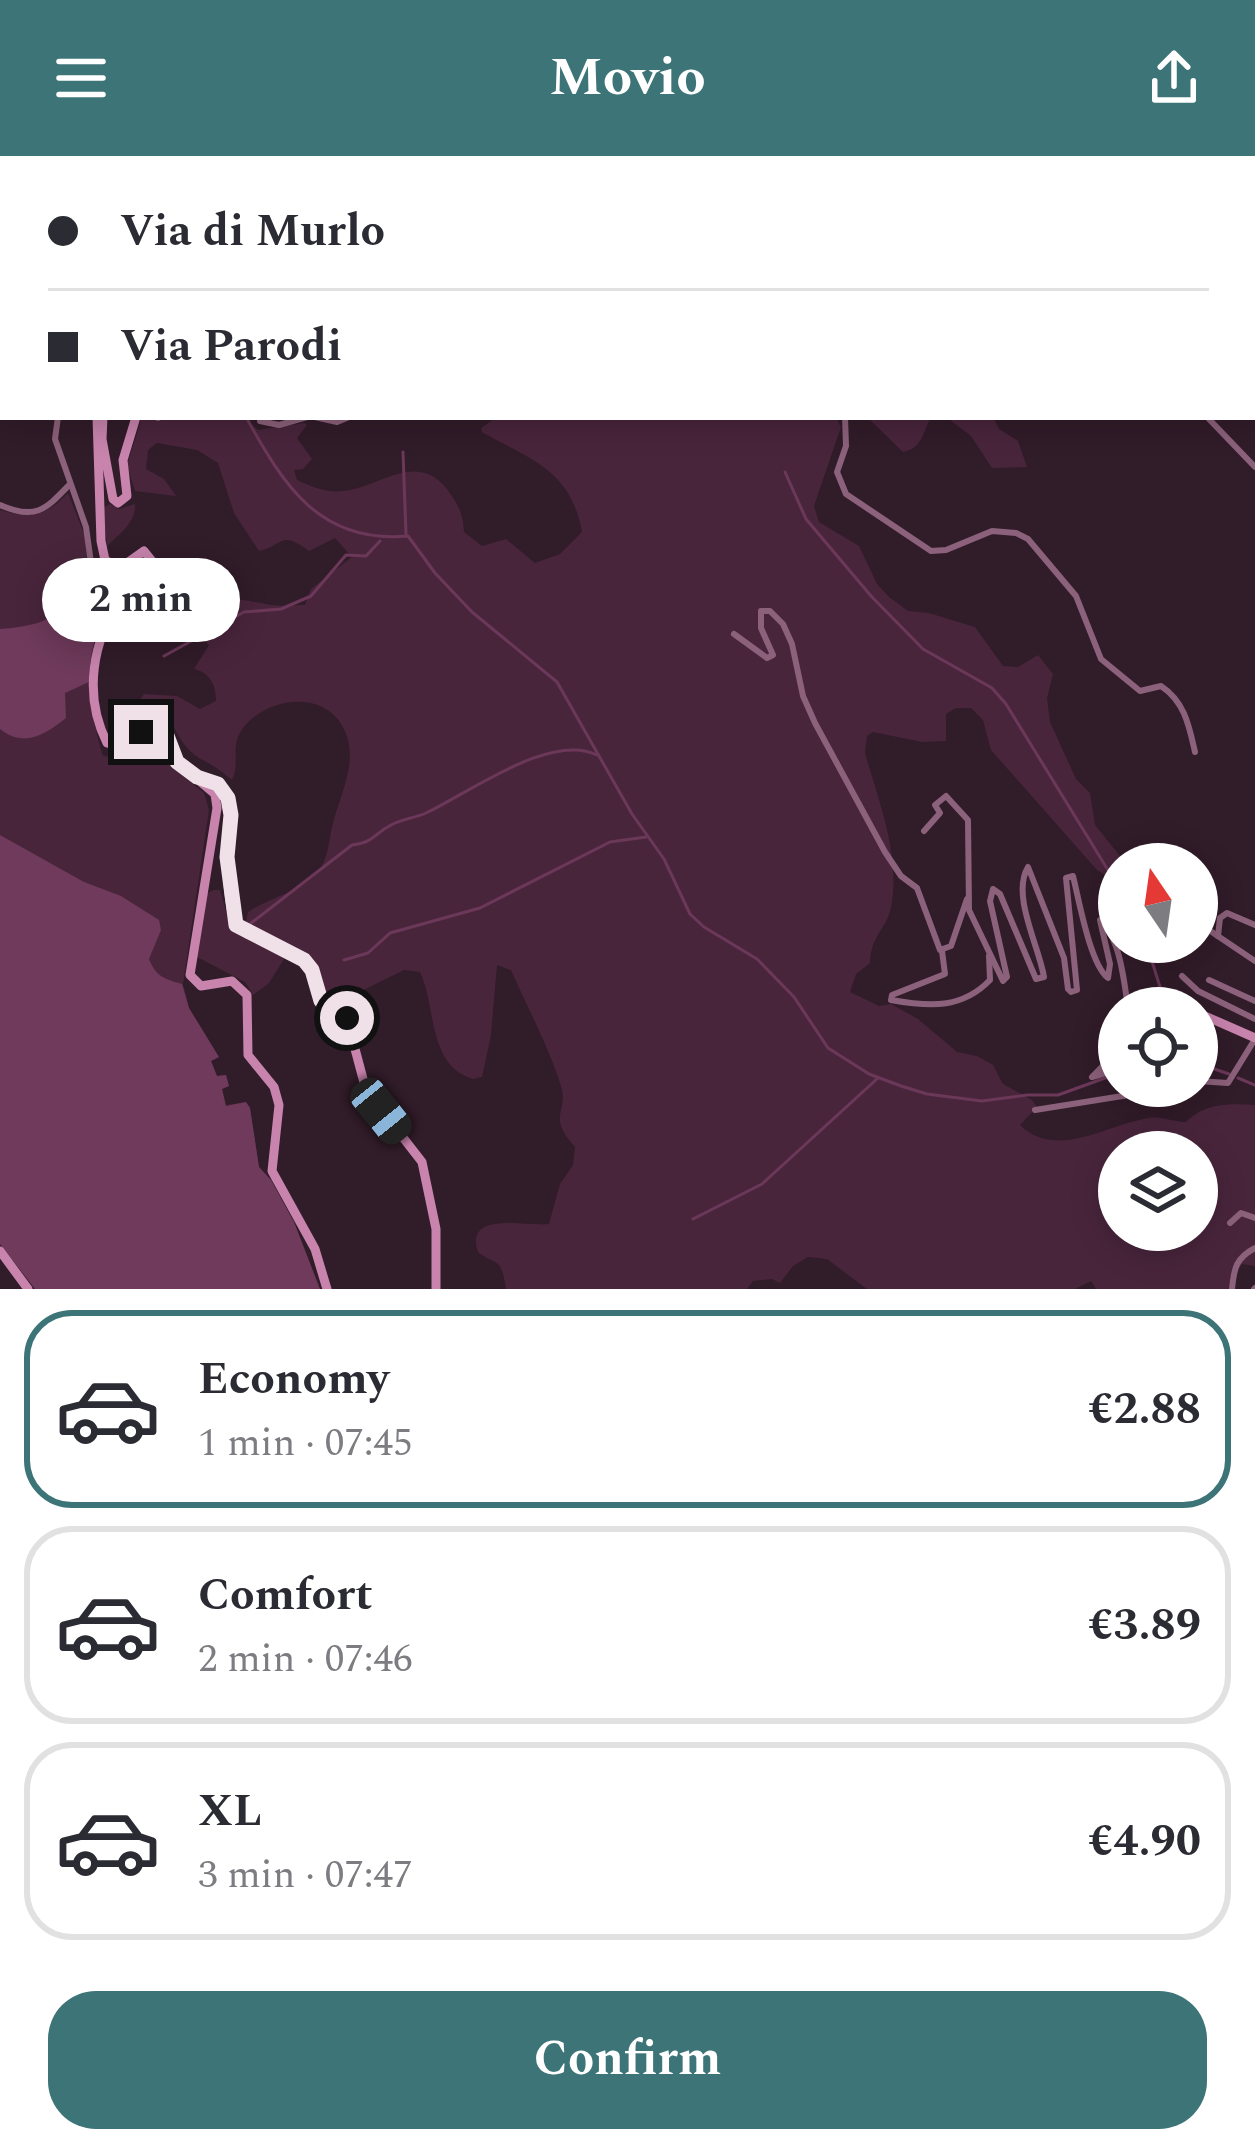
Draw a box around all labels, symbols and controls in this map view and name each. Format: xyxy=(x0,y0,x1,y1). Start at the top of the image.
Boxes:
text: Movio xyxy=(549,37,706,119)
icon: menu xyxy=(48,45,114,111)
icon: share xyxy=(1141,45,1207,111)
text: Via di Murlo xyxy=(120,197,385,266)
text: Via Parodi xyxy=(120,312,342,381)
callout: 2 min xyxy=(42,558,240,642)
text: 2 min xyxy=(89,570,193,629)
route end xyxy=(114,705,168,759)
north arrow xyxy=(1098,843,1218,963)
map controls xyxy=(1098,843,1218,1251)
button: locate xyxy=(1098,987,1218,1107)
route start xyxy=(320,991,374,1045)
car xyxy=(344,1072,418,1150)
button: layers xyxy=(1098,1131,1218,1251)
text: Economy xyxy=(198,1345,389,1414)
icon: car xyxy=(54,1355,162,1463)
text: €2.88 xyxy=(1088,1375,1201,1444)
text: 1 min · 07:45 xyxy=(198,1414,413,1473)
text: Comfort xyxy=(198,1561,373,1630)
icon: car xyxy=(54,1571,162,1679)
text: €3.89 xyxy=(1088,1591,1201,1660)
text: 2 min · 07:46 xyxy=(198,1630,413,1689)
text: XL xyxy=(198,1777,262,1846)
icon: car xyxy=(54,1787,162,1895)
text: €4.90 xyxy=(1088,1807,1201,1876)
text: 3 min · 07:47 xyxy=(198,1846,413,1905)
button: Confirm xyxy=(48,1991,1207,2129)

